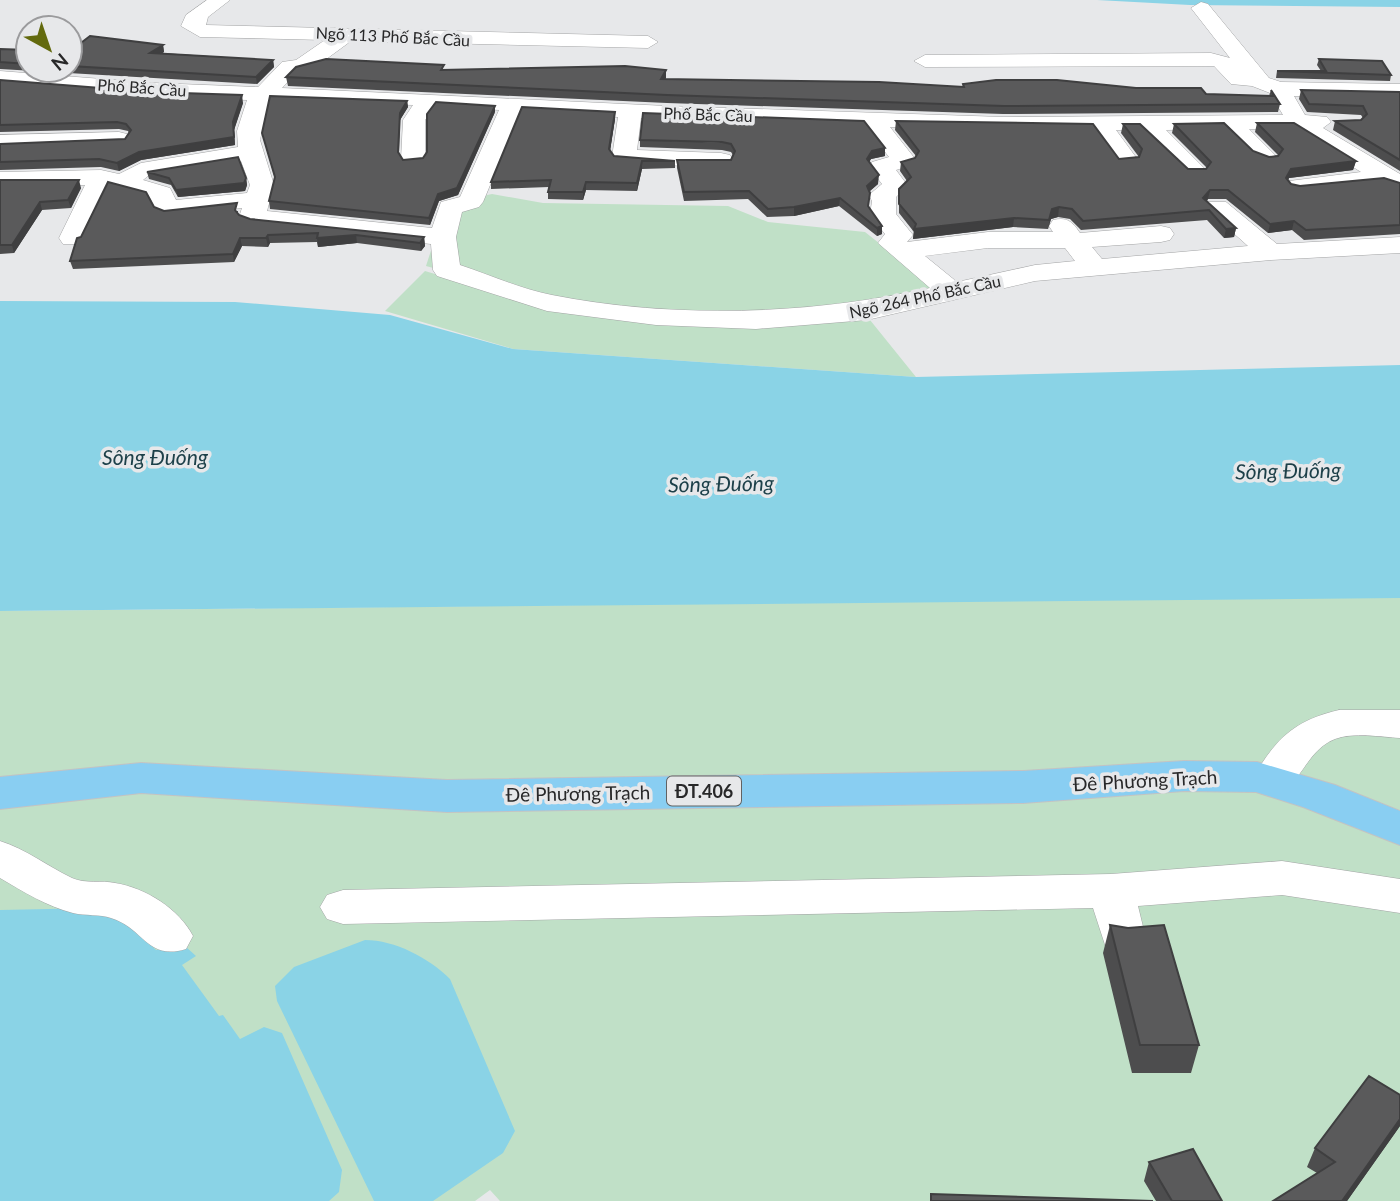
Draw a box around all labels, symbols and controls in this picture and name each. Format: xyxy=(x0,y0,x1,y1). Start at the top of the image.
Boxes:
north arrow xyxy=(14,14,84,84)
street label: Ngõ 113 Phố Bắc Cầu xyxy=(315,22,471,50)
text: N xyxy=(47,49,73,76)
street label: Phố Bắc Cầu xyxy=(97,74,187,100)
street label: Phố Bắc Cầu xyxy=(663,103,753,125)
street label: Ngõ 264 Phố Bắc Cầu xyxy=(848,271,1002,321)
water label: Sông Đuống xyxy=(102,444,209,469)
water label: Sông Đuống xyxy=(1235,457,1342,483)
water label: Sông Đuống xyxy=(668,470,775,496)
street label: Đê Phương Trạch xyxy=(1072,765,1218,795)
road number: ĐT.406 xyxy=(667,776,741,806)
street label: Đê Phương Trạch xyxy=(505,780,651,806)

